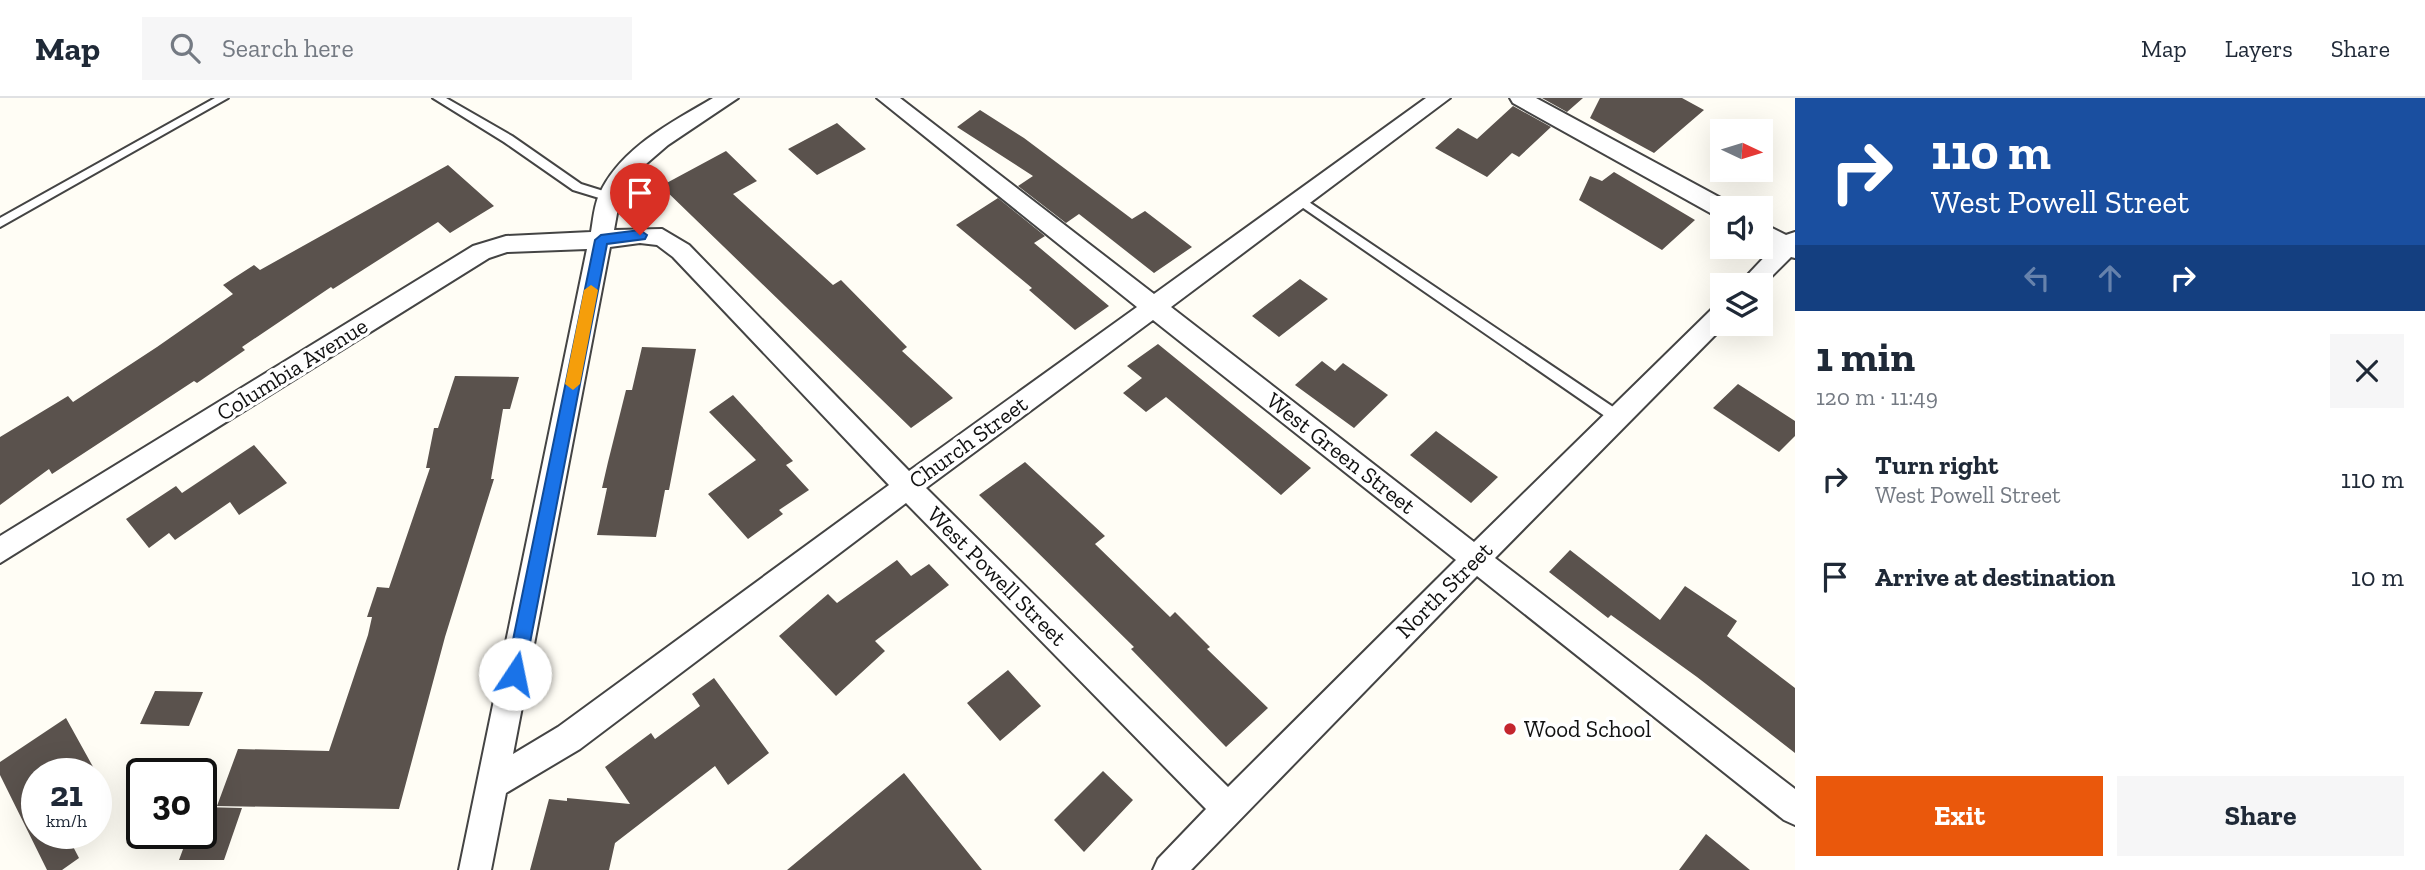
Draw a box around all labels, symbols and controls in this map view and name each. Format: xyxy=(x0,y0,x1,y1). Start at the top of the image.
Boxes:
search box xyxy=(142,17,632,80)
text: Map xyxy=(35,29,100,68)
icon: search xyxy=(166,29,204,67)
text: Search here xyxy=(222,32,354,64)
text: Map xyxy=(2141,34,2187,63)
text: Layers xyxy=(2225,34,2293,63)
text: Share xyxy=(2331,34,2390,63)
north arrow xyxy=(1710,119,1773,182)
map controls xyxy=(1710,119,1773,336)
text: 110 m xyxy=(1931,123,2051,182)
icon: right xyxy=(1816,126,1907,217)
pin xyxy=(610,163,670,235)
icon: arrive xyxy=(621,174,659,212)
text: West Powell Street xyxy=(1931,183,2189,221)
button: sound xyxy=(1710,196,1773,259)
icon: left xyxy=(2018,259,2056,297)
icon: ahead xyxy=(2091,259,2129,297)
icon: right xyxy=(2164,259,2202,297)
button: layers xyxy=(1710,273,1773,336)
street label: Columbia Avenue xyxy=(211,311,373,427)
text: 1 min xyxy=(1816,331,1915,382)
button: close xyxy=(2330,334,2404,408)
text: 120 m · 11:49 xyxy=(1816,383,1938,411)
street label: West Green Street xyxy=(1261,386,1421,520)
street label: Church Street xyxy=(903,389,1033,494)
text: Turn right xyxy=(1875,449,1998,481)
icon: right xyxy=(1816,460,1854,498)
text: 110 m xyxy=(2341,463,2404,495)
text: West Powell Street xyxy=(1875,481,2061,509)
street label: West Powell Street xyxy=(921,500,1073,652)
street label: North Street xyxy=(1390,536,1498,644)
icon: arrive xyxy=(1816,558,1854,596)
text: Arrive at destination xyxy=(1875,561,2115,593)
text: 10 m xyxy=(2351,561,2404,593)
position arrow xyxy=(478,637,552,711)
place label: Wood School xyxy=(1524,715,1651,743)
marker: Wood School xyxy=(1502,721,1518,737)
speed limit sign: 30 xyxy=(126,758,217,849)
text: 21 xyxy=(50,773,83,815)
button: Exit xyxy=(1816,776,2103,856)
button: Share xyxy=(2117,776,2404,856)
text: km/h xyxy=(46,810,87,832)

